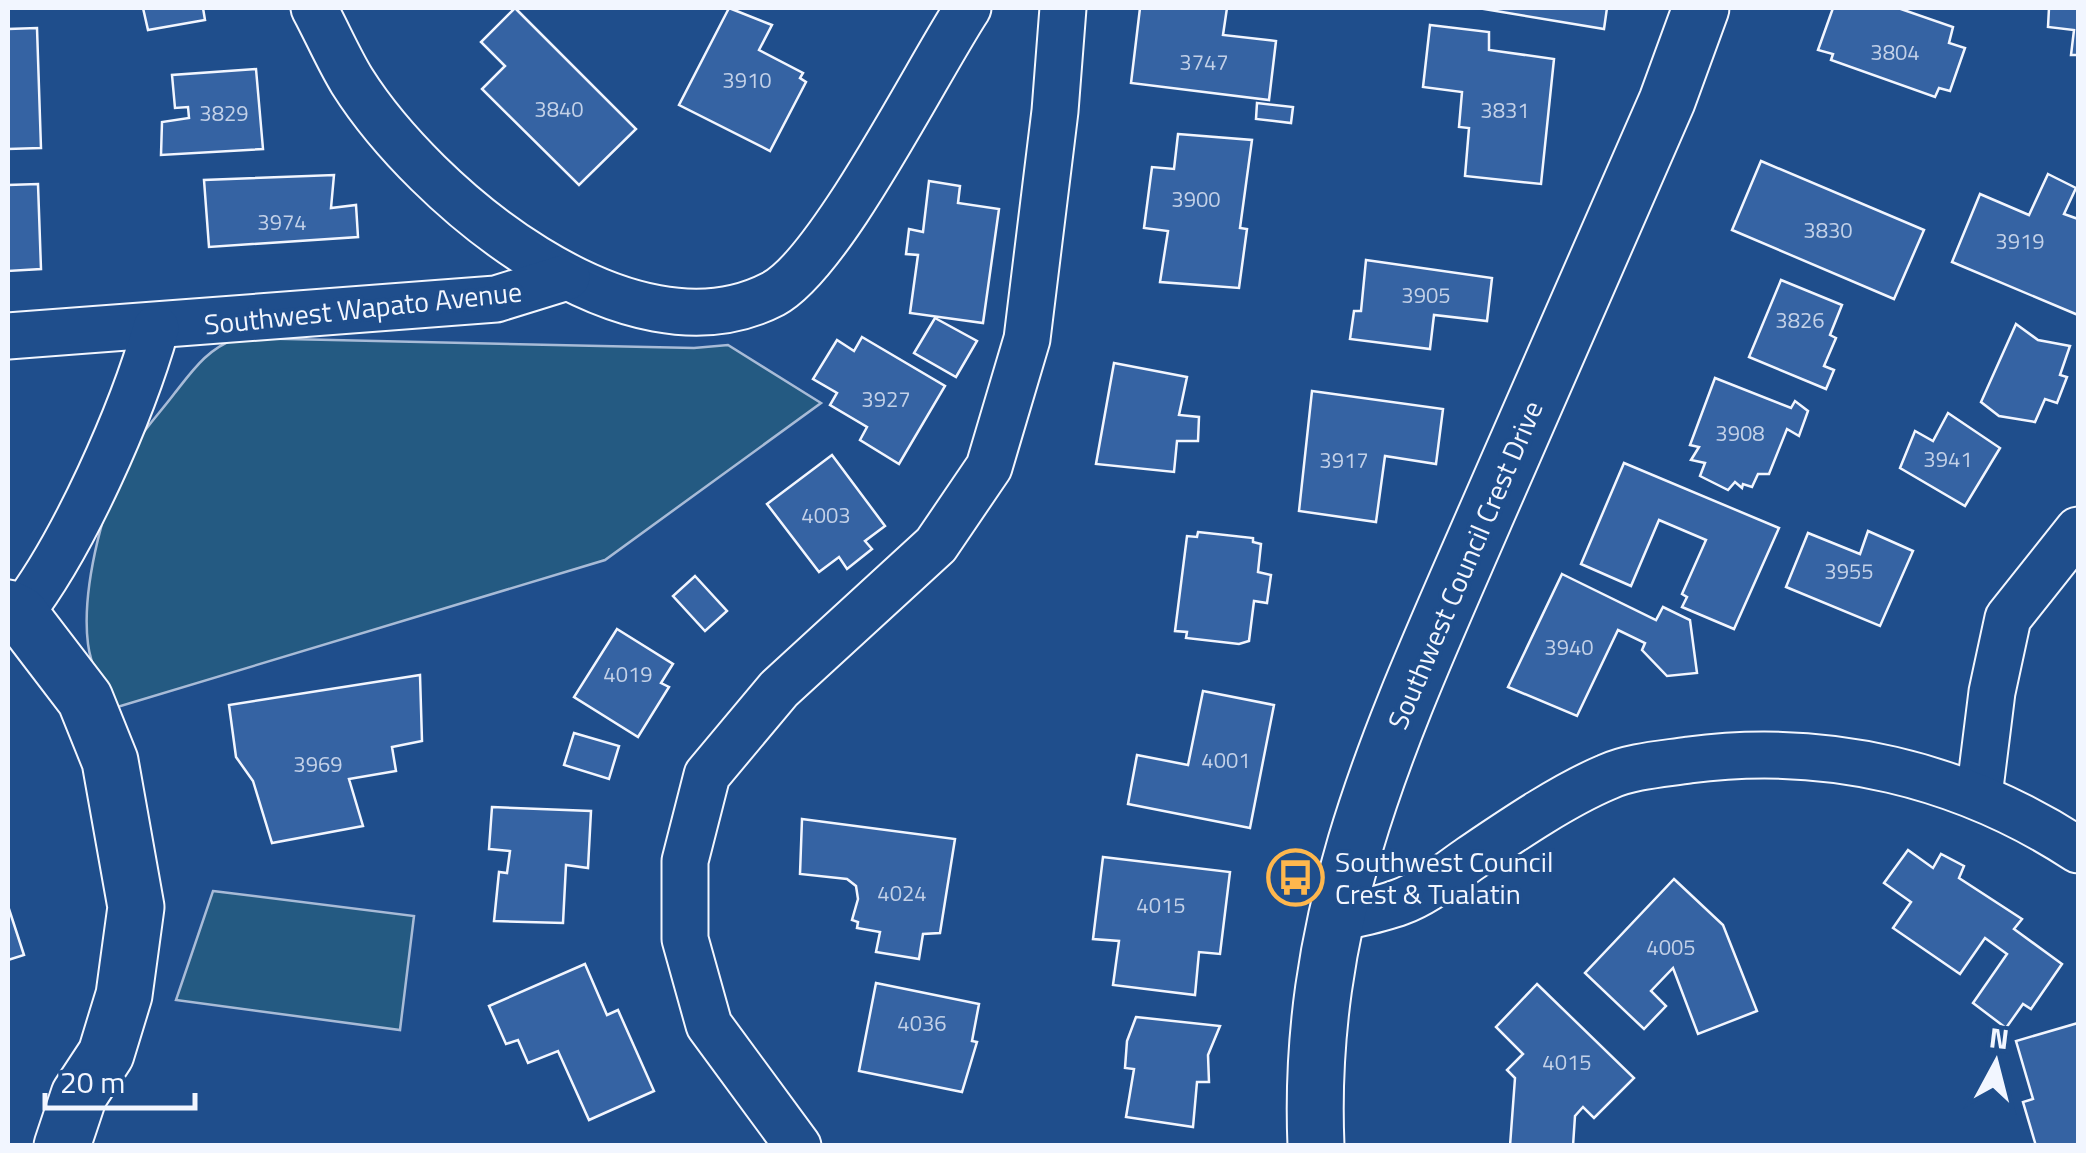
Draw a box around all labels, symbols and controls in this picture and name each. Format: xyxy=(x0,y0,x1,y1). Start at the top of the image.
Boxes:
house number: 3804 xyxy=(1870,35,1920,69)
house number: 3747 xyxy=(1179,45,1229,79)
house number: 3910 xyxy=(722,63,772,97)
house number: 3840 xyxy=(534,92,584,126)
house number: 3831 xyxy=(1480,93,1530,127)
house number: 3829 xyxy=(199,96,249,130)
house number: 3900 xyxy=(1171,182,1221,216)
house number: 3974 xyxy=(257,205,307,239)
house number: 3830 xyxy=(1803,213,1853,247)
house number: 3919 xyxy=(1995,224,2045,258)
street label: Southwest Wapato Avenue xyxy=(202,269,524,346)
house number: 3905 xyxy=(1401,278,1451,312)
house number: 3826 xyxy=(1775,303,1825,337)
house number: 3927 xyxy=(861,382,911,416)
street label: Southwest Council Crest Drive xyxy=(1376,394,1553,736)
house number: 3908 xyxy=(1715,416,1765,450)
house number: 3941 xyxy=(1923,442,1973,476)
house number: 3917 xyxy=(1319,443,1369,477)
house number: 4003 xyxy=(801,498,851,532)
house number: 3955 xyxy=(1824,554,1874,588)
house number: 3940 xyxy=(1544,630,1594,664)
house number: 4019 xyxy=(603,657,653,691)
house number: 4001 xyxy=(1201,743,1251,777)
house number: 3969 xyxy=(293,747,343,781)
place label: Southwest Council Crest & Tualatin xyxy=(1335,840,1553,915)
bus stop icon: Southwest Council Crest & Tualatin xyxy=(1266,848,1326,908)
house number: 4024 xyxy=(877,876,927,910)
house number: 4015 xyxy=(1136,888,1186,922)
house number: 4005 xyxy=(1646,930,1696,964)
house number: 4036 xyxy=(897,1006,947,1040)
north arrow xyxy=(1946,1013,2046,1113)
text: N xyxy=(1987,1015,2011,1060)
house number: 4015 xyxy=(1542,1045,1592,1079)
scale bar xyxy=(45,1048,195,1110)
text: 20 m xyxy=(60,1059,125,1105)

